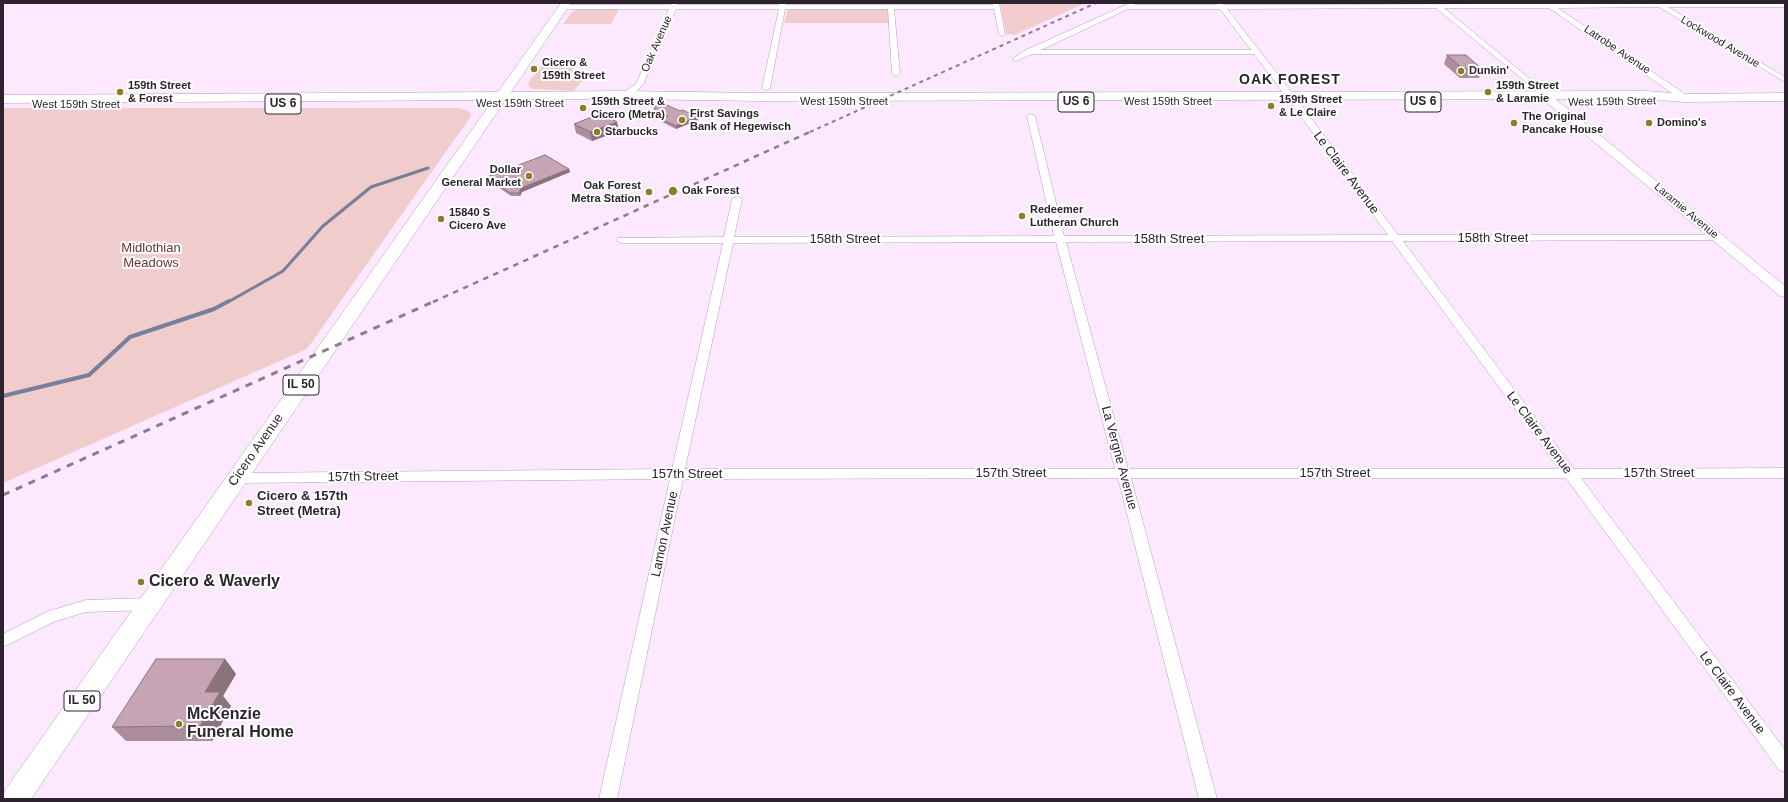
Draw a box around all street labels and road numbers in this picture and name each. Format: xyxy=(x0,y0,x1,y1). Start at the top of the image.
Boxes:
street label: Lockwood Avenue xyxy=(1678,13,1762,71)
street label: Oak Avenue xyxy=(639,14,675,74)
street label: Latrobe Avenue xyxy=(1581,23,1653,77)
road number: US 6 xyxy=(1058,92,1094,112)
road number: US 6 xyxy=(1405,92,1441,112)
road number: US 6 xyxy=(265,94,301,114)
street label: West 159th Street xyxy=(800,95,888,109)
street label: West 159th Street xyxy=(1124,95,1212,109)
street label: West 159th Street xyxy=(1568,95,1656,109)
street label: West 159th Street xyxy=(476,97,564,111)
street label: West 159th Street xyxy=(32,98,120,112)
street label: Le Claire Avenue xyxy=(1310,129,1382,217)
street label: Laramie Avenue xyxy=(1651,180,1721,242)
street label: 158th Street xyxy=(1458,230,1528,246)
street label: 158th Street xyxy=(810,231,880,247)
street label: 158th Street xyxy=(1134,231,1204,247)
road number: IL 50 xyxy=(283,375,319,395)
street label: Le Claire Avenue xyxy=(1503,389,1575,477)
street label: La Vergne Avenue xyxy=(1098,404,1140,512)
street label: Cicero Avenue xyxy=(225,411,287,489)
street label: 157th Street xyxy=(976,465,1046,481)
street label: 157th Street xyxy=(1300,465,1370,481)
street label: 157th Street xyxy=(1624,465,1694,481)
street label: 157th Street xyxy=(652,466,722,482)
street label: 157th Street xyxy=(327,469,399,485)
street label: Lamon Avenue xyxy=(648,490,682,578)
street label: Le Claire Avenue xyxy=(1696,649,1768,737)
road number: IL 50 xyxy=(64,691,100,711)

